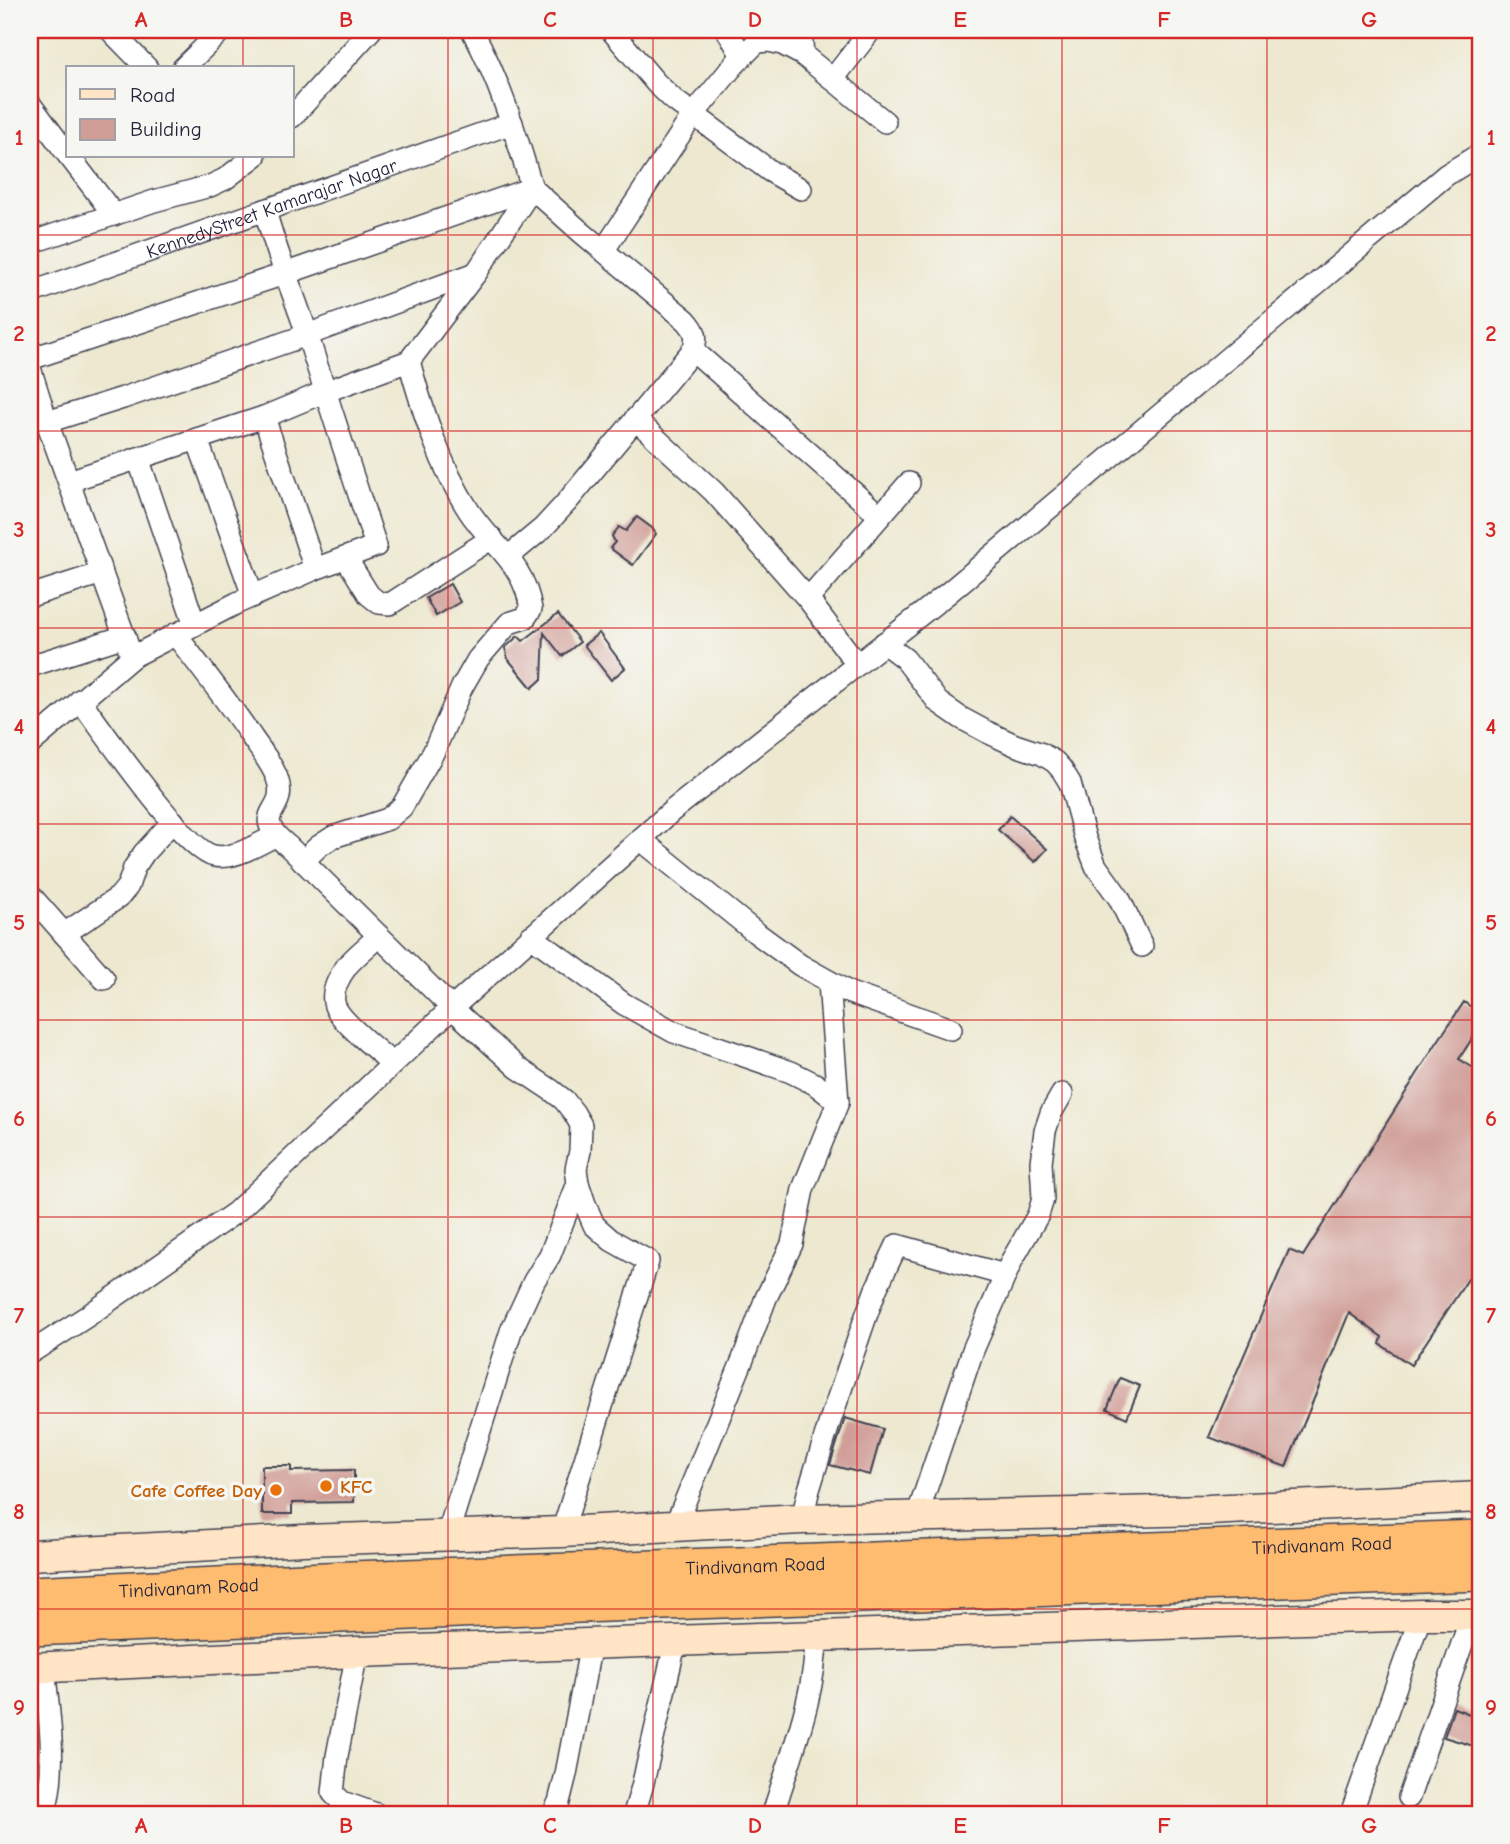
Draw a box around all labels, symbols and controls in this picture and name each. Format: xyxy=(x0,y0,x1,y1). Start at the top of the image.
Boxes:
text: A xyxy=(135,6,148,33)
text: B xyxy=(339,6,353,33)
text: C xyxy=(543,6,557,33)
text: D xyxy=(748,6,762,33)
text: E xyxy=(953,6,967,33)
text: F xyxy=(1157,6,1171,33)
text: G xyxy=(1361,6,1377,33)
legend xyxy=(66,66,294,158)
text: Road xyxy=(130,83,175,107)
text: Building xyxy=(130,117,202,141)
text: 1 xyxy=(14,124,24,151)
text: 1 xyxy=(1486,124,1496,151)
street label: KennedyStreet Kamarajar Nagar xyxy=(143,154,400,263)
text: 2 xyxy=(13,320,25,347)
text: 2 xyxy=(1485,320,1497,347)
text: 3 xyxy=(13,516,25,543)
text: 3 xyxy=(1485,516,1497,543)
text: 4 xyxy=(14,713,25,740)
text: 4 xyxy=(1486,713,1497,740)
text: 5 xyxy=(13,909,25,936)
text: 5 xyxy=(1485,909,1497,936)
text: 6 xyxy=(13,1105,25,1132)
text: 6 xyxy=(1485,1105,1497,1132)
text: 7 xyxy=(14,1302,25,1329)
text: 7 xyxy=(1486,1302,1497,1329)
place label: KFC xyxy=(340,1476,373,1498)
marker: KFC xyxy=(318,1478,334,1494)
place label: Cafe Coffee Day xyxy=(131,1480,262,1502)
marker: Cafe Coffee Day xyxy=(268,1482,284,1498)
text: 8 xyxy=(13,1498,25,1525)
text: 8 xyxy=(1485,1498,1497,1525)
street label: Tindivanam Road xyxy=(1252,1532,1392,1559)
street label: Tindivanam Road xyxy=(685,1553,826,1580)
street label: Tindivanam Road xyxy=(118,1574,259,1603)
text: 9 xyxy=(13,1694,25,1721)
text: 9 xyxy=(1485,1694,1497,1721)
text: A xyxy=(135,1812,148,1839)
text: B xyxy=(339,1812,353,1839)
text: C xyxy=(543,1812,557,1839)
text: D xyxy=(748,1812,762,1839)
text: E xyxy=(953,1812,967,1839)
text: F xyxy=(1157,1812,1171,1839)
text: G xyxy=(1361,1812,1377,1839)

